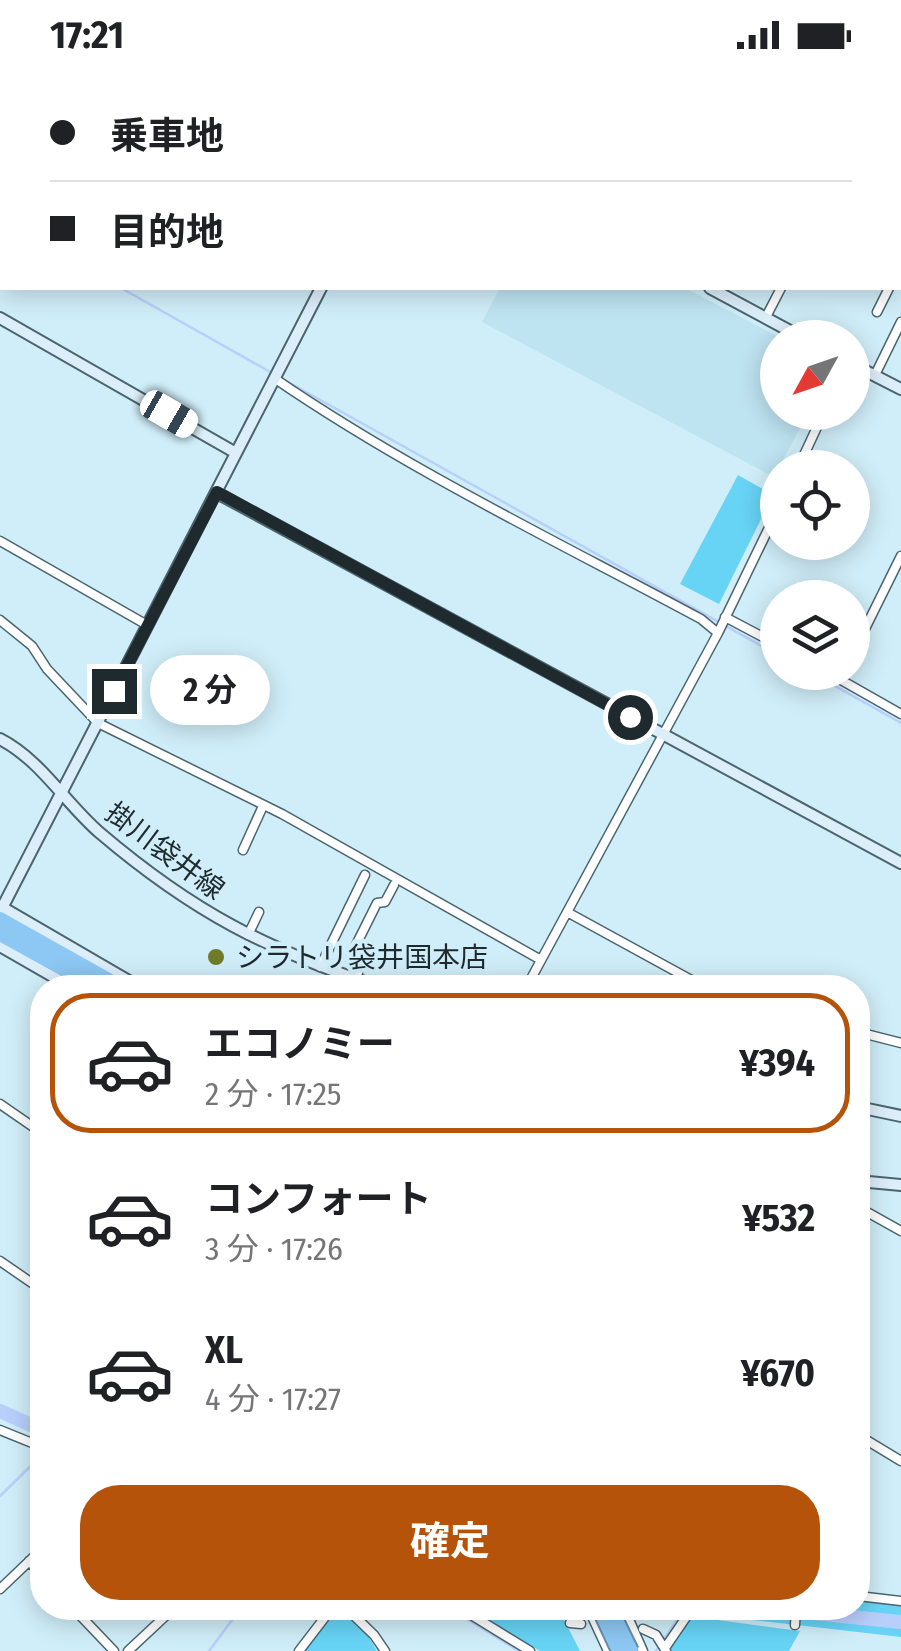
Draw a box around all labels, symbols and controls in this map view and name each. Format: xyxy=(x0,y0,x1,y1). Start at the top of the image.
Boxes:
text: 17:21 xyxy=(50,12,124,58)
text: 乗車地 xyxy=(110,113,224,159)
text: 目的地 xyxy=(110,209,224,255)
north arrow xyxy=(760,320,870,430)
map controls xyxy=(760,320,870,690)
car xyxy=(136,386,202,442)
button: locate xyxy=(760,450,870,560)
button: layers xyxy=(760,580,870,690)
callout: 2 分 xyxy=(149,656,269,726)
route end xyxy=(92,669,137,714)
text: 2 分 xyxy=(183,671,237,709)
route start xyxy=(608,695,653,740)
street label: 掛川袋井線 xyxy=(99,796,231,906)
place label: シラトリ袋井国本店 xyxy=(236,941,488,974)
marker: シラトリ袋井国本店 xyxy=(205,946,227,968)
icon: car xyxy=(85,1018,175,1108)
text: エコノミー xyxy=(205,1021,395,1067)
text: ¥394 xyxy=(739,1040,815,1086)
text: 2 分 · 17:25 xyxy=(205,1075,341,1113)
icon: car xyxy=(85,1173,175,1263)
text: コンフォート xyxy=(205,1176,432,1222)
text: ¥532 xyxy=(742,1195,815,1241)
text: 3 分 · 17:26 xyxy=(205,1230,343,1268)
text: XL xyxy=(205,1327,243,1373)
icon: car xyxy=(85,1328,175,1418)
text: ¥670 xyxy=(741,1350,815,1396)
text: 4 分 · 17:27 xyxy=(205,1380,341,1418)
button: 確定 xyxy=(80,1485,820,1600)

